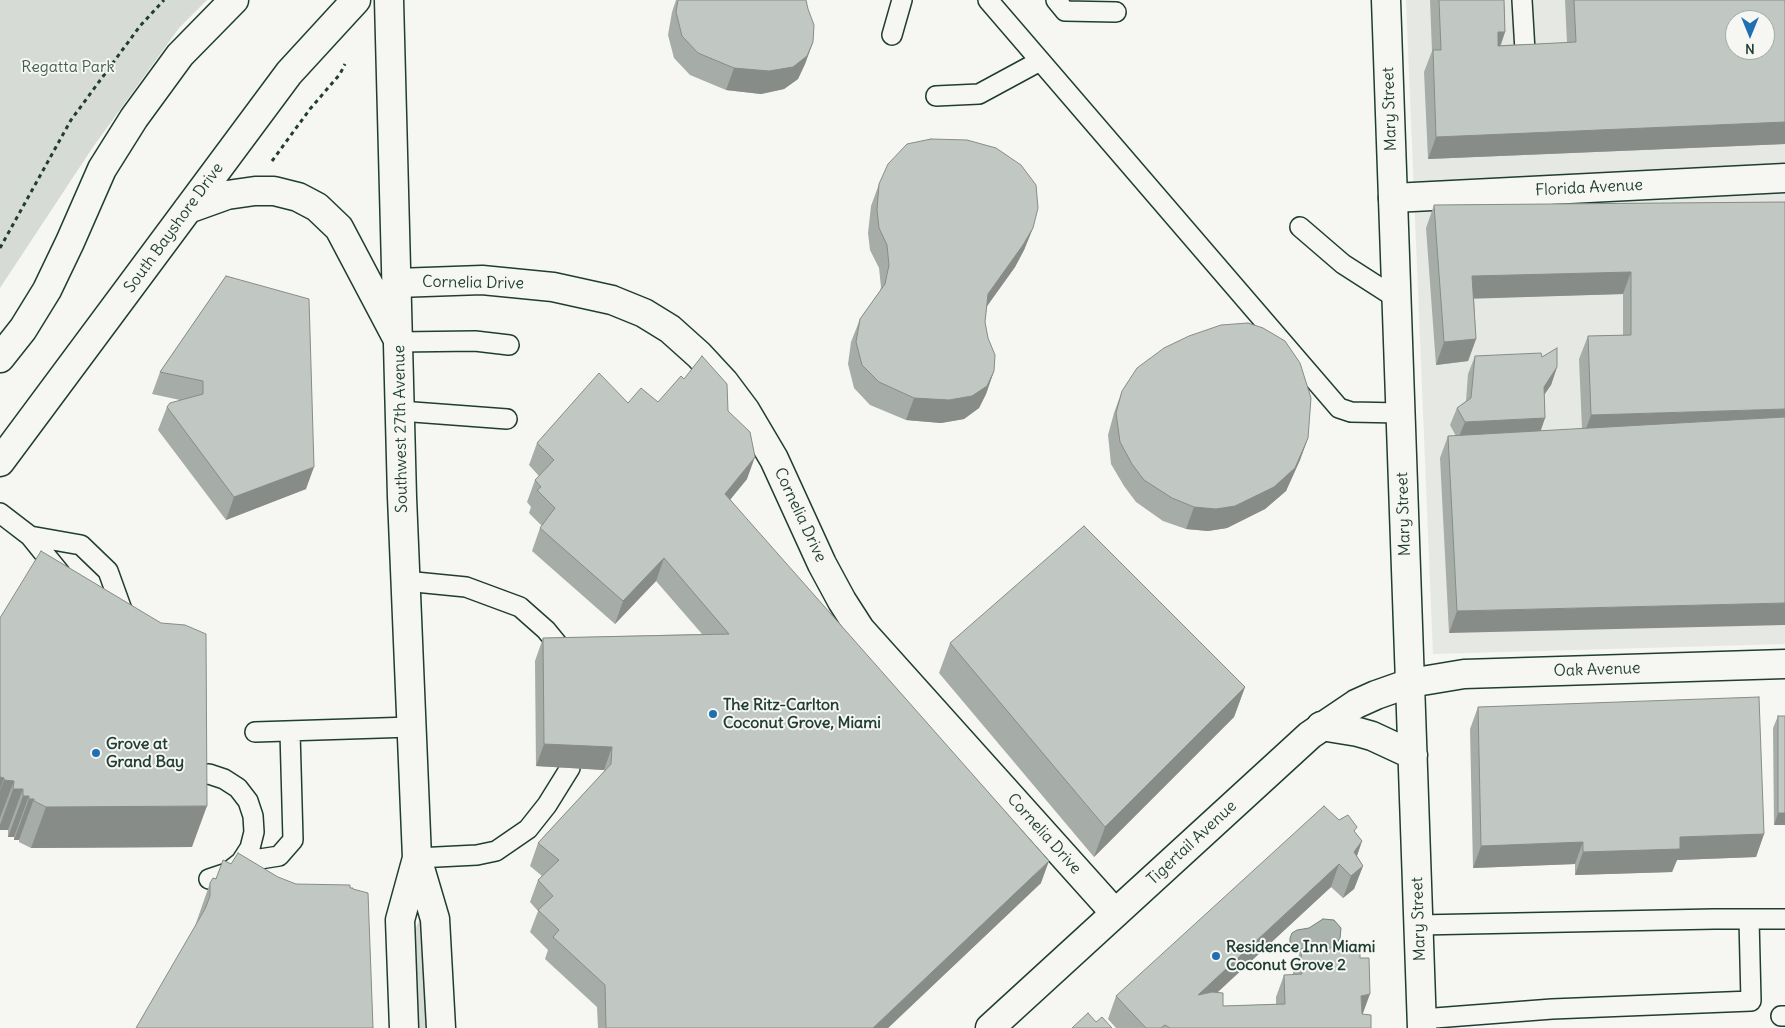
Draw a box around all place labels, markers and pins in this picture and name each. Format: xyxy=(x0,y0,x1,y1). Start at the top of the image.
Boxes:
place label: The Ritz-Carlton Coconut Grove, Miami xyxy=(723,695,881,733)
marker: The Ritz-Carlton Coconut Grove, Miami xyxy=(707,708,719,720)
place label: Grove at Grand Bay xyxy=(106,734,184,772)
marker: Grove at Grand Bay xyxy=(90,747,102,759)
place label: Residence Inn Miami Coconut Grove 2 xyxy=(1226,937,1375,975)
marker: Residence Inn Miami Coconut Grove 2 xyxy=(1210,950,1222,962)

